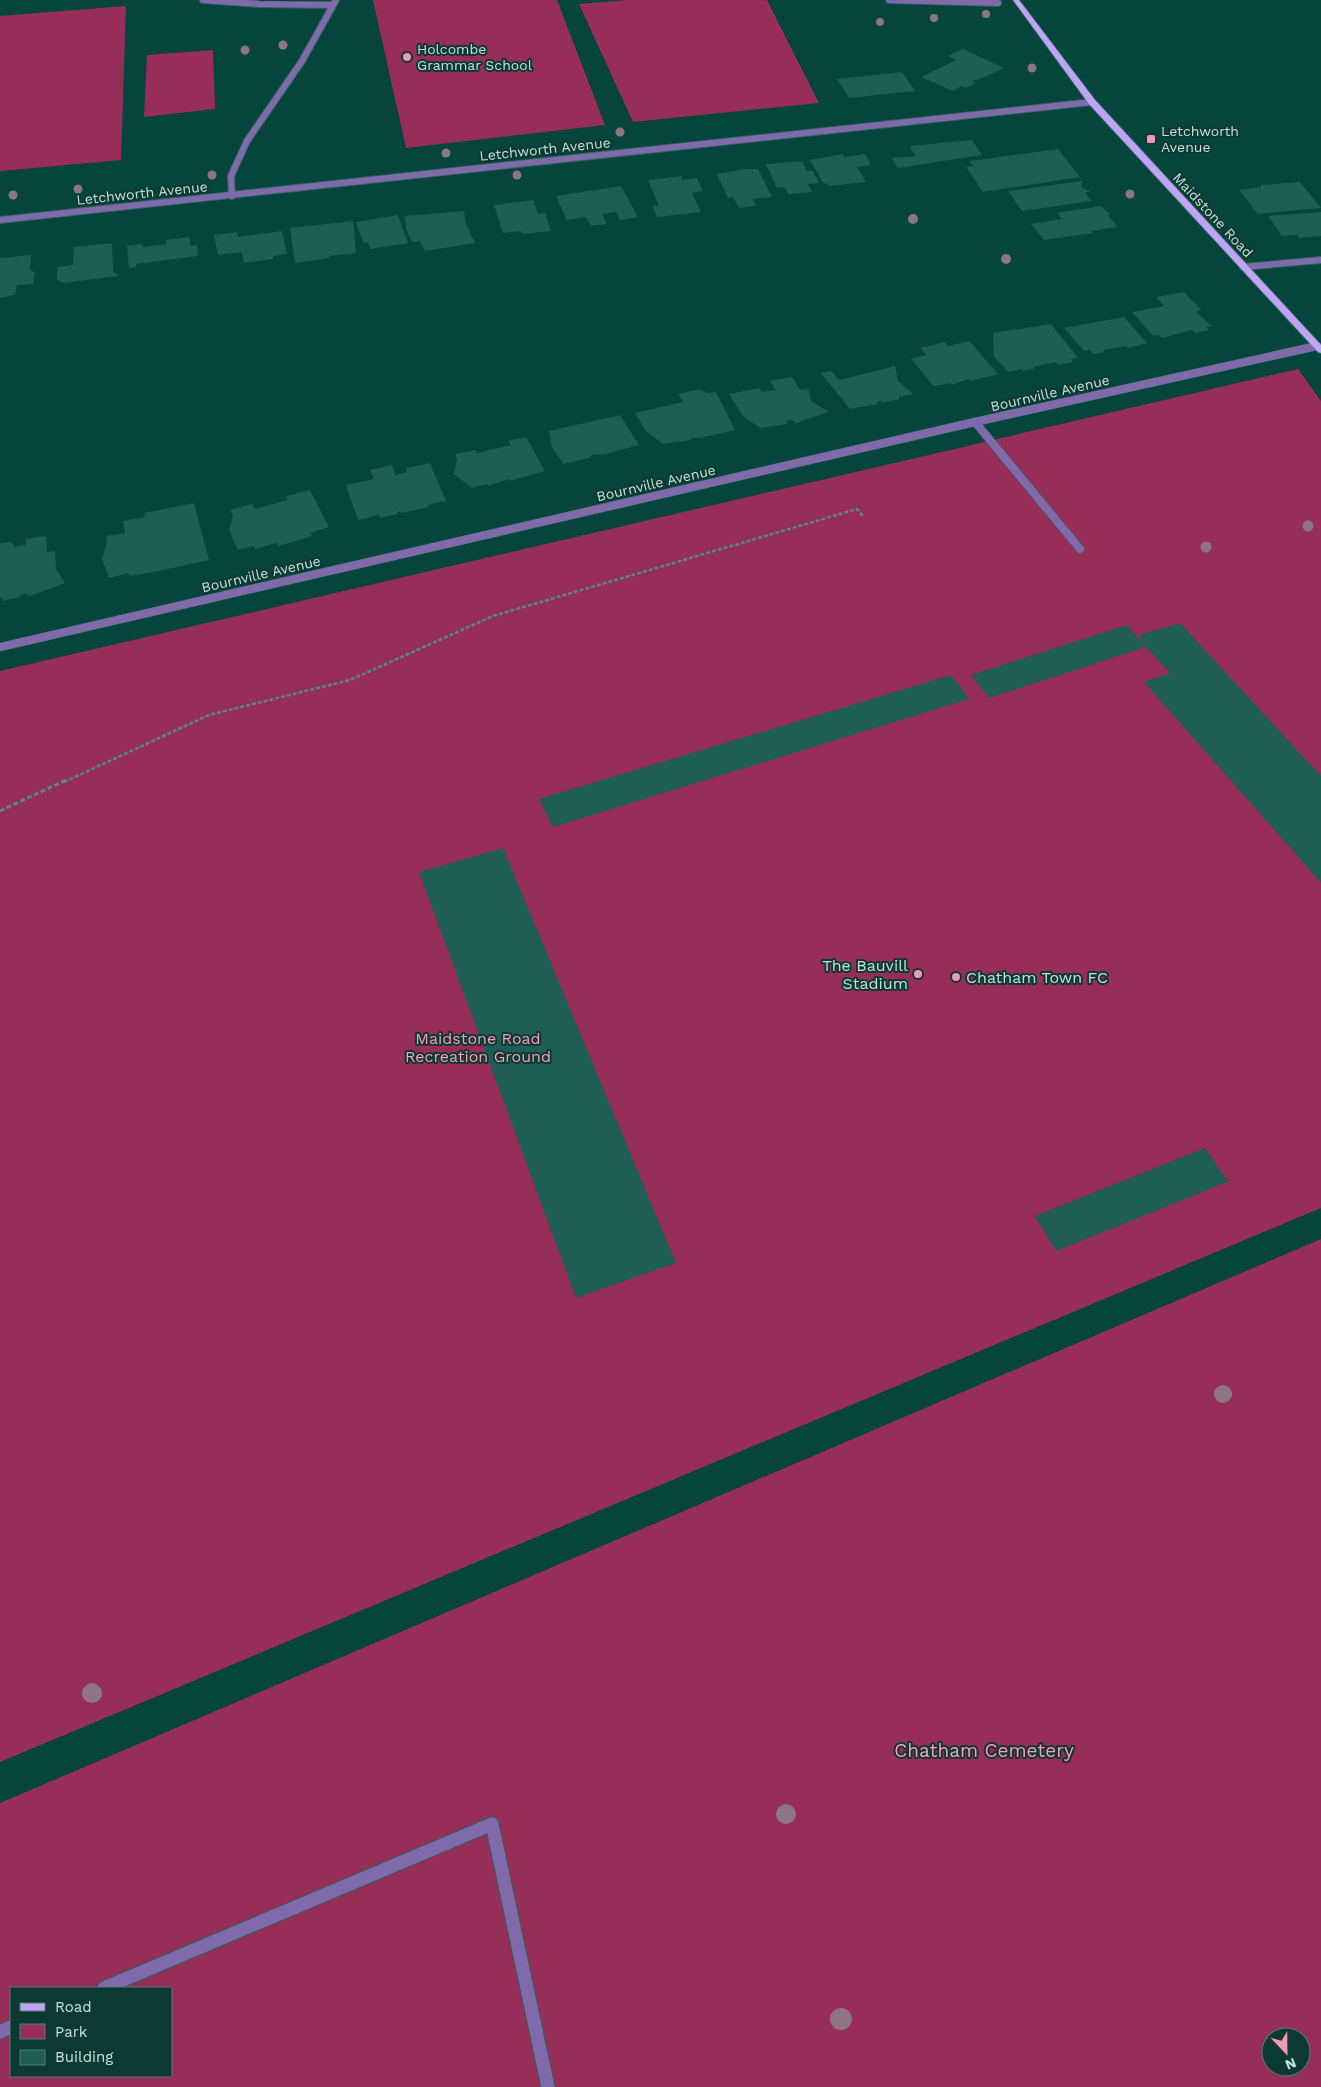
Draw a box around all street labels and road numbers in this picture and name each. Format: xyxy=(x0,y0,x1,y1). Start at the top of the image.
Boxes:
street label: Letchworth Avenue xyxy=(479,134,611,164)
street label: Maidstone Road xyxy=(1170,169,1256,261)
street label: Letchworth Avenue xyxy=(76,178,208,208)
street label: Bournville Avenue xyxy=(989,372,1111,414)
street label: Bournville Avenue xyxy=(595,462,717,504)
street label: Bournville Avenue xyxy=(200,553,322,595)

